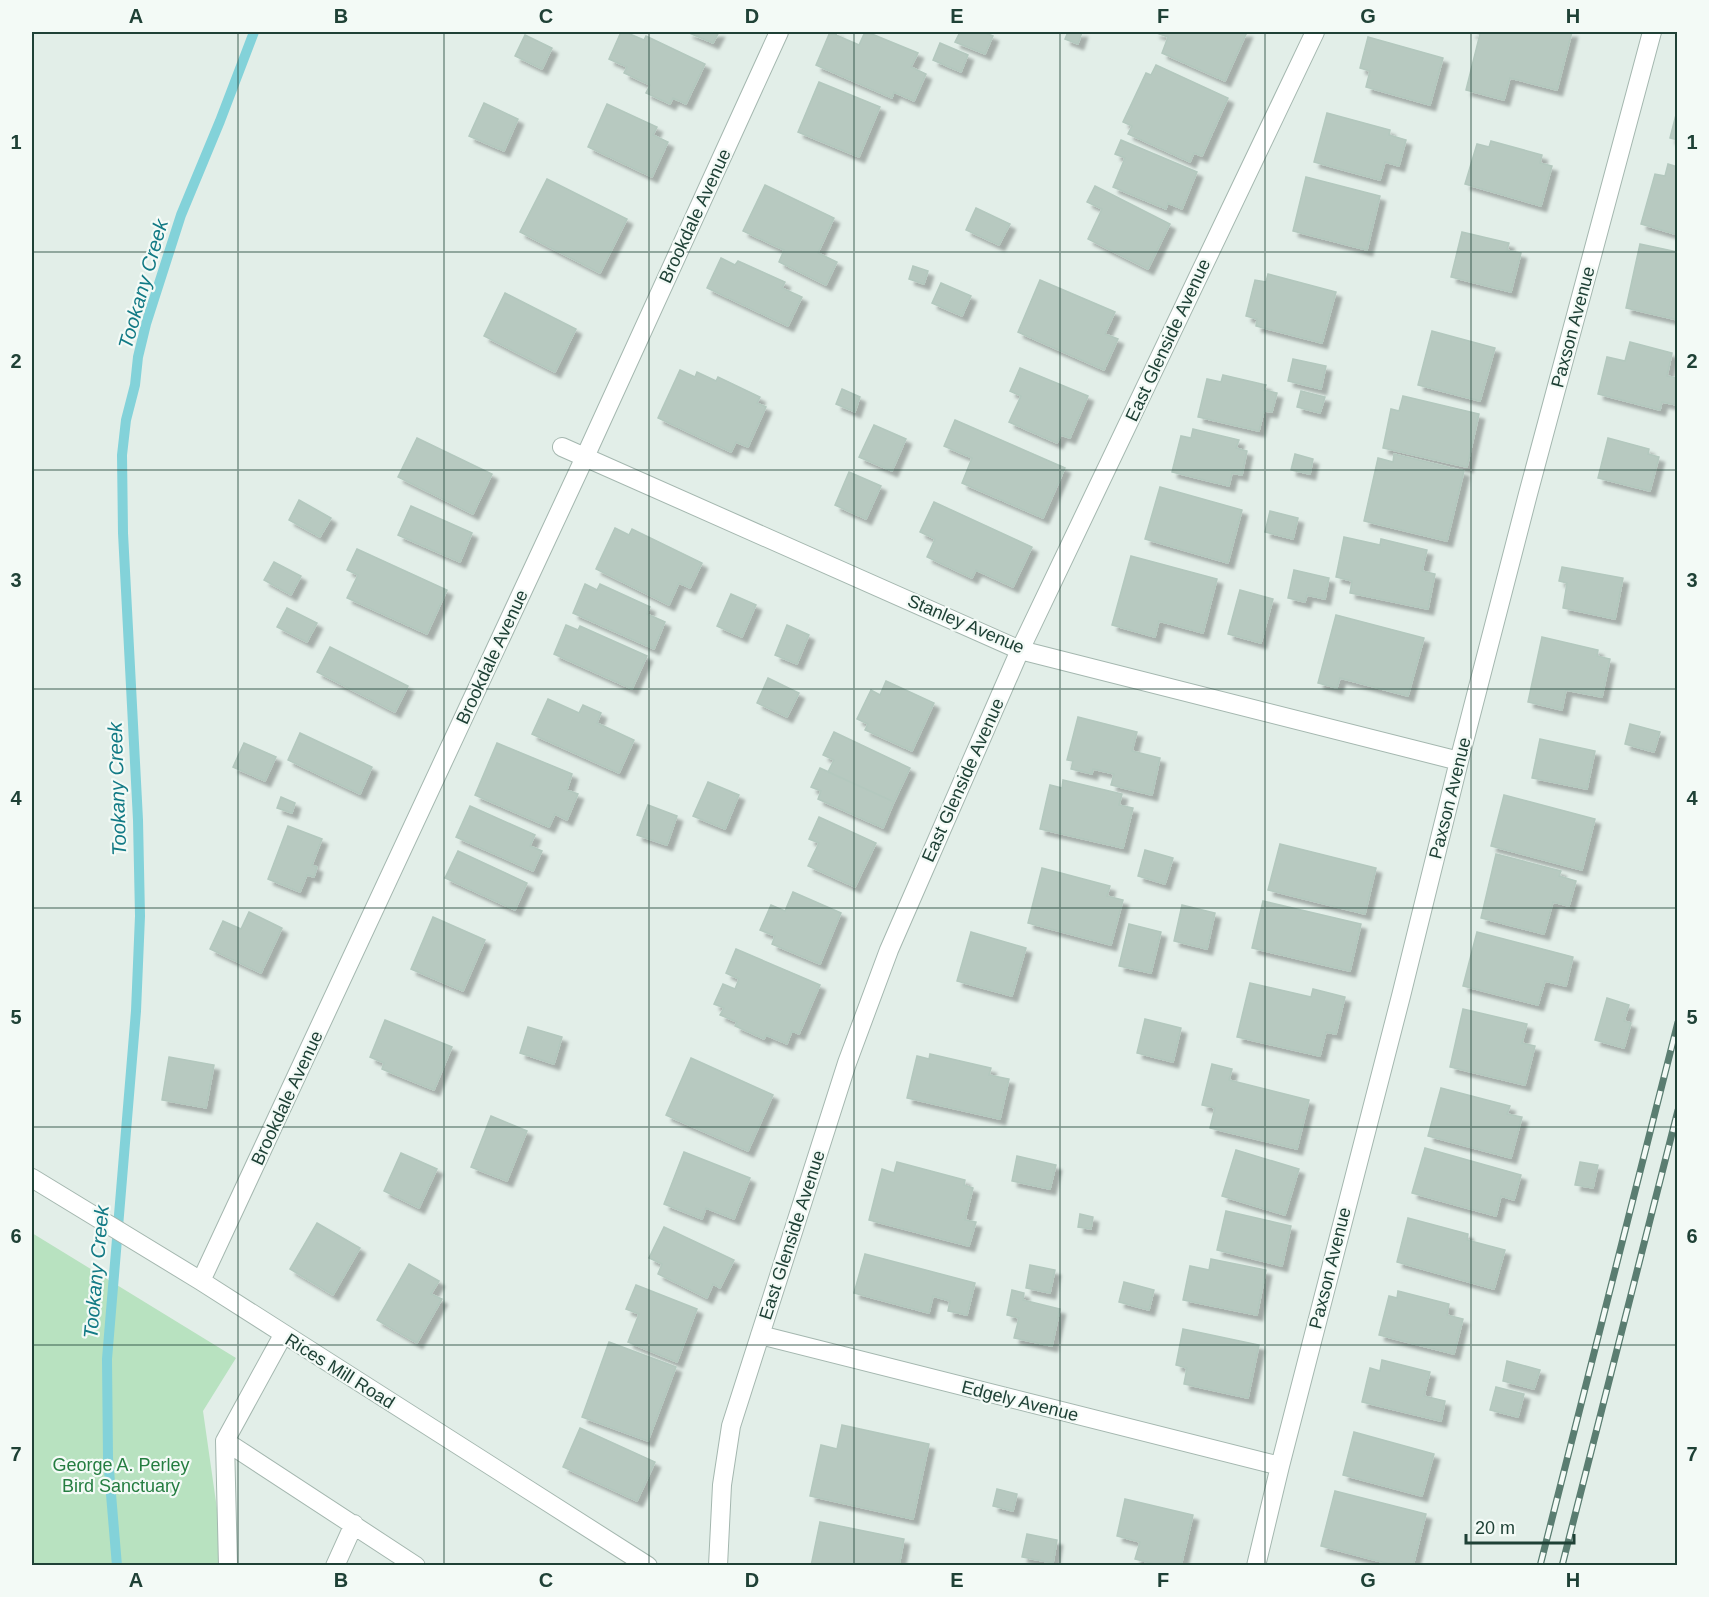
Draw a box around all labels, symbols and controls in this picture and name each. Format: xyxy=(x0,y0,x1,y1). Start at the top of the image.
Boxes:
text: A xyxy=(129,5,143,27)
text: B xyxy=(334,5,348,27)
text: C xyxy=(539,5,553,27)
text: D xyxy=(745,5,759,27)
text: E xyxy=(950,5,964,27)
text: F xyxy=(1157,5,1169,27)
text: G xyxy=(1360,5,1376,27)
text: H xyxy=(1566,5,1580,27)
text: 1 xyxy=(10,131,22,153)
text: 1 xyxy=(1686,131,1698,153)
street label: Brookdale Avenue xyxy=(655,146,735,286)
water label: Tookany Creek xyxy=(114,216,172,351)
street label: East Glenside Avenue xyxy=(1122,256,1214,424)
street label: Paxson Avenue xyxy=(1547,264,1599,390)
text: 2 xyxy=(10,350,22,372)
text: 2 xyxy=(1686,350,1698,372)
text: 3 xyxy=(10,569,22,591)
text: 3 xyxy=(1686,569,1698,591)
street label: Brookdale Avenue xyxy=(452,587,532,727)
street label: Stanley Avenue xyxy=(905,590,1027,658)
street label: East Glenside Avenue xyxy=(918,695,1008,865)
water label: Tookany Creek xyxy=(104,721,130,856)
street label: Paxson Avenue xyxy=(1425,735,1475,861)
text: 4 xyxy=(10,787,22,809)
text: 4 xyxy=(1686,787,1698,809)
text: 5 xyxy=(10,1006,22,1028)
text: 5 xyxy=(1686,1006,1698,1028)
street label: Brookdale Avenue xyxy=(247,1028,327,1168)
street label: East Glenside Avenue xyxy=(755,1148,829,1322)
water label: Tookany Creek xyxy=(79,1203,113,1340)
street label: Paxson Avenue xyxy=(1305,1205,1355,1331)
text: 6 xyxy=(10,1225,22,1247)
text: 6 xyxy=(1686,1225,1698,1247)
street label: Rices Mill Road xyxy=(282,1329,398,1413)
street label: Edgely Avenue xyxy=(959,1377,1081,1425)
text: 7 xyxy=(10,1443,22,1465)
text: 7 xyxy=(1686,1443,1698,1465)
park label: George A. Perley Bird Sanctuary xyxy=(52,1455,190,1496)
scale bar xyxy=(1466,1507,1574,1545)
text: 20 m xyxy=(1475,1518,1515,1538)
text: A xyxy=(129,1569,143,1591)
text: B xyxy=(334,1569,348,1591)
text: C xyxy=(539,1569,553,1591)
text: D xyxy=(745,1569,759,1591)
text: E xyxy=(950,1569,964,1591)
text: F xyxy=(1157,1569,1169,1591)
text: G xyxy=(1360,1569,1376,1591)
text: H xyxy=(1566,1569,1580,1591)

